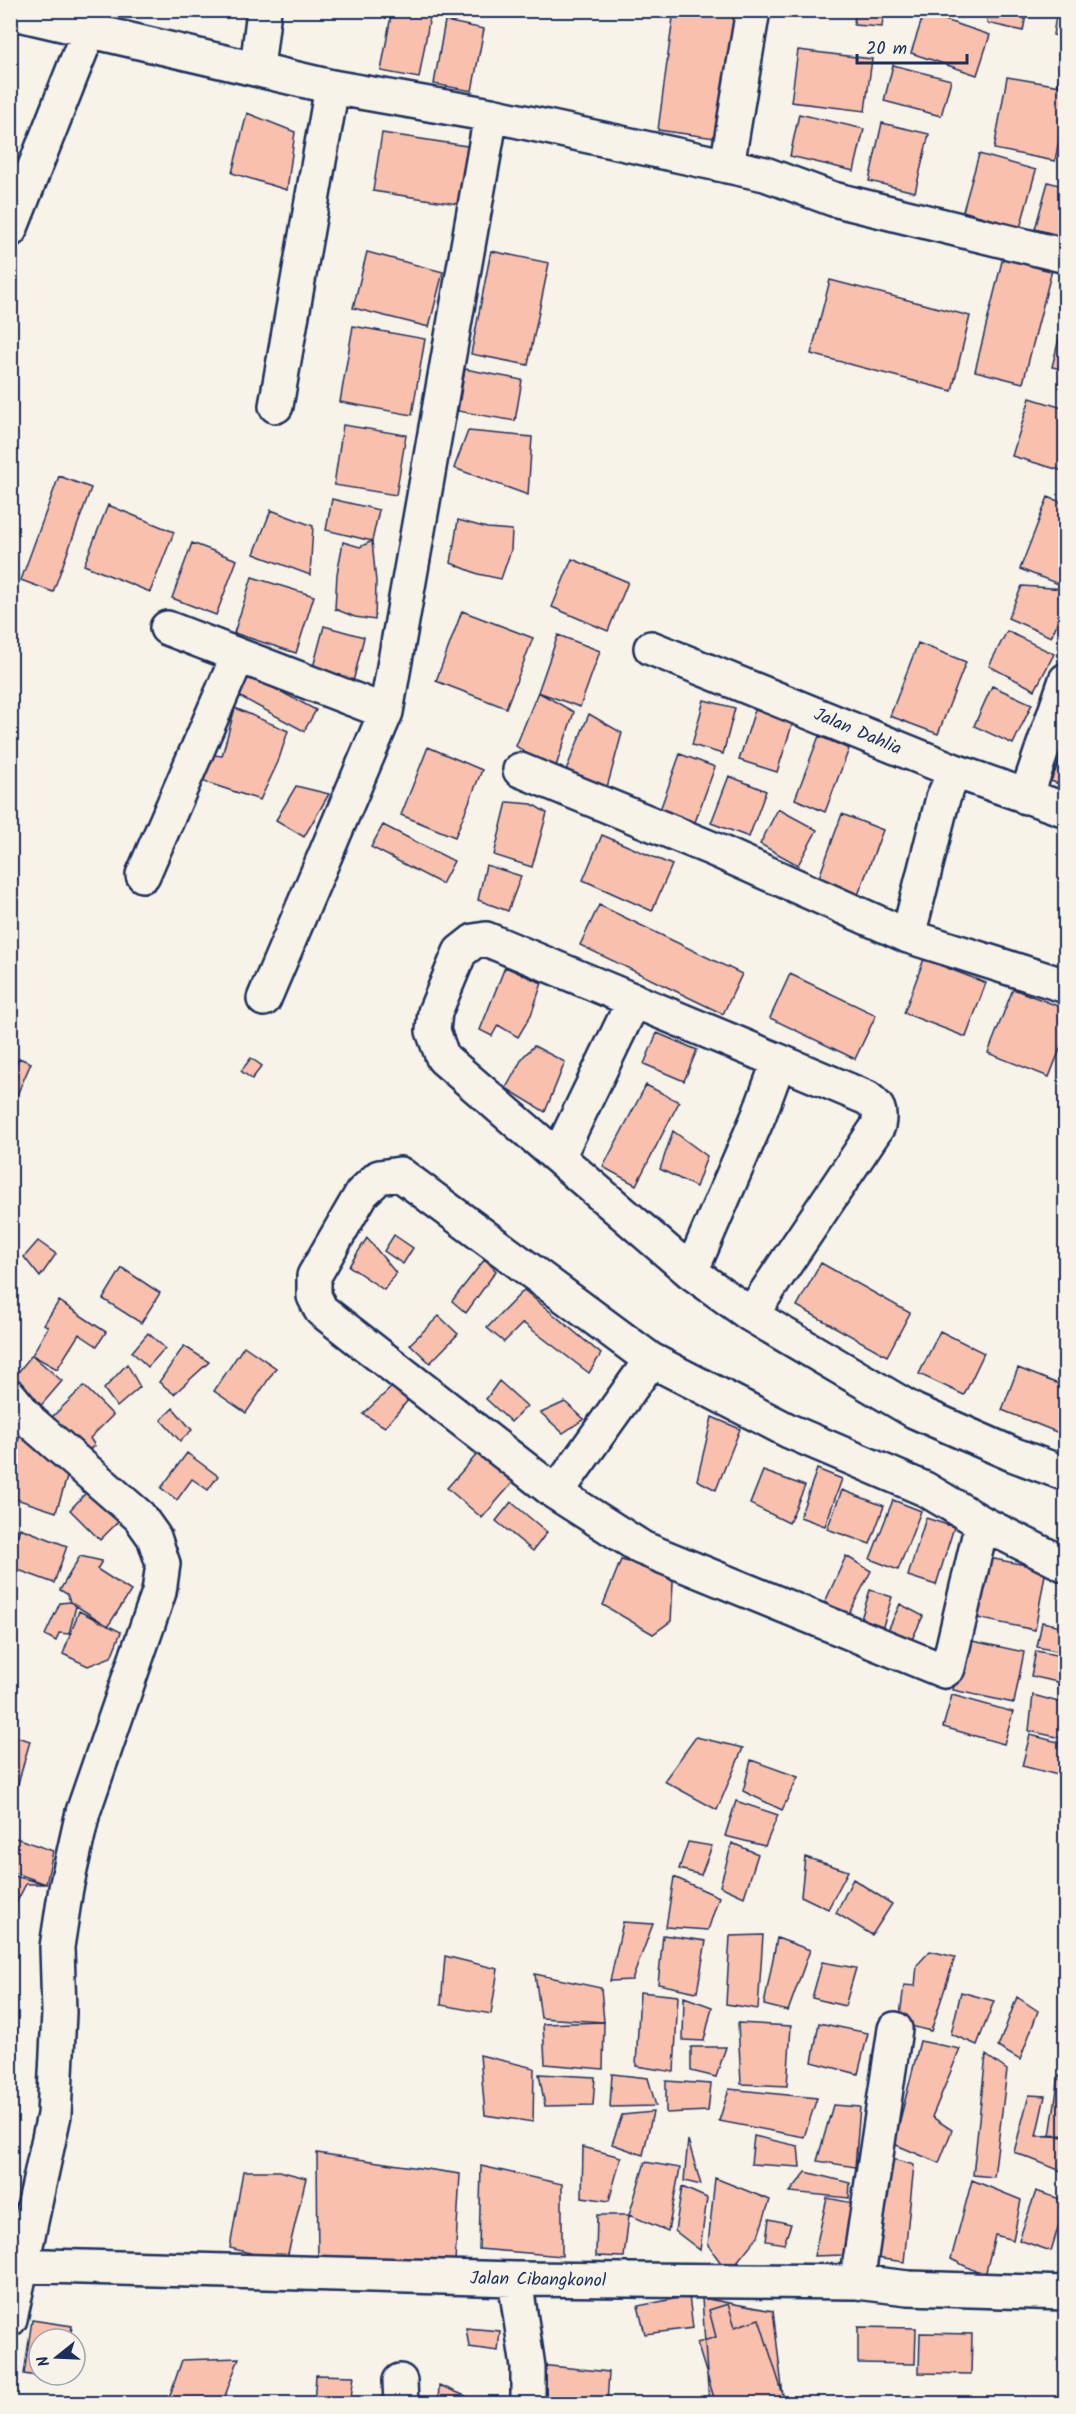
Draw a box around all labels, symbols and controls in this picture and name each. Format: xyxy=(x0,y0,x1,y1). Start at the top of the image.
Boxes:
scale bar xyxy=(857,27,966,65)
text: 20 m xyxy=(866,35,907,64)
street label: Jalan Dahlia xyxy=(809,701,906,764)
street label: Jalan Cibangkonol xyxy=(470,2265,607,2296)
north arrow xyxy=(27,2327,87,2387)
text: N xyxy=(31,2353,58,2370)

